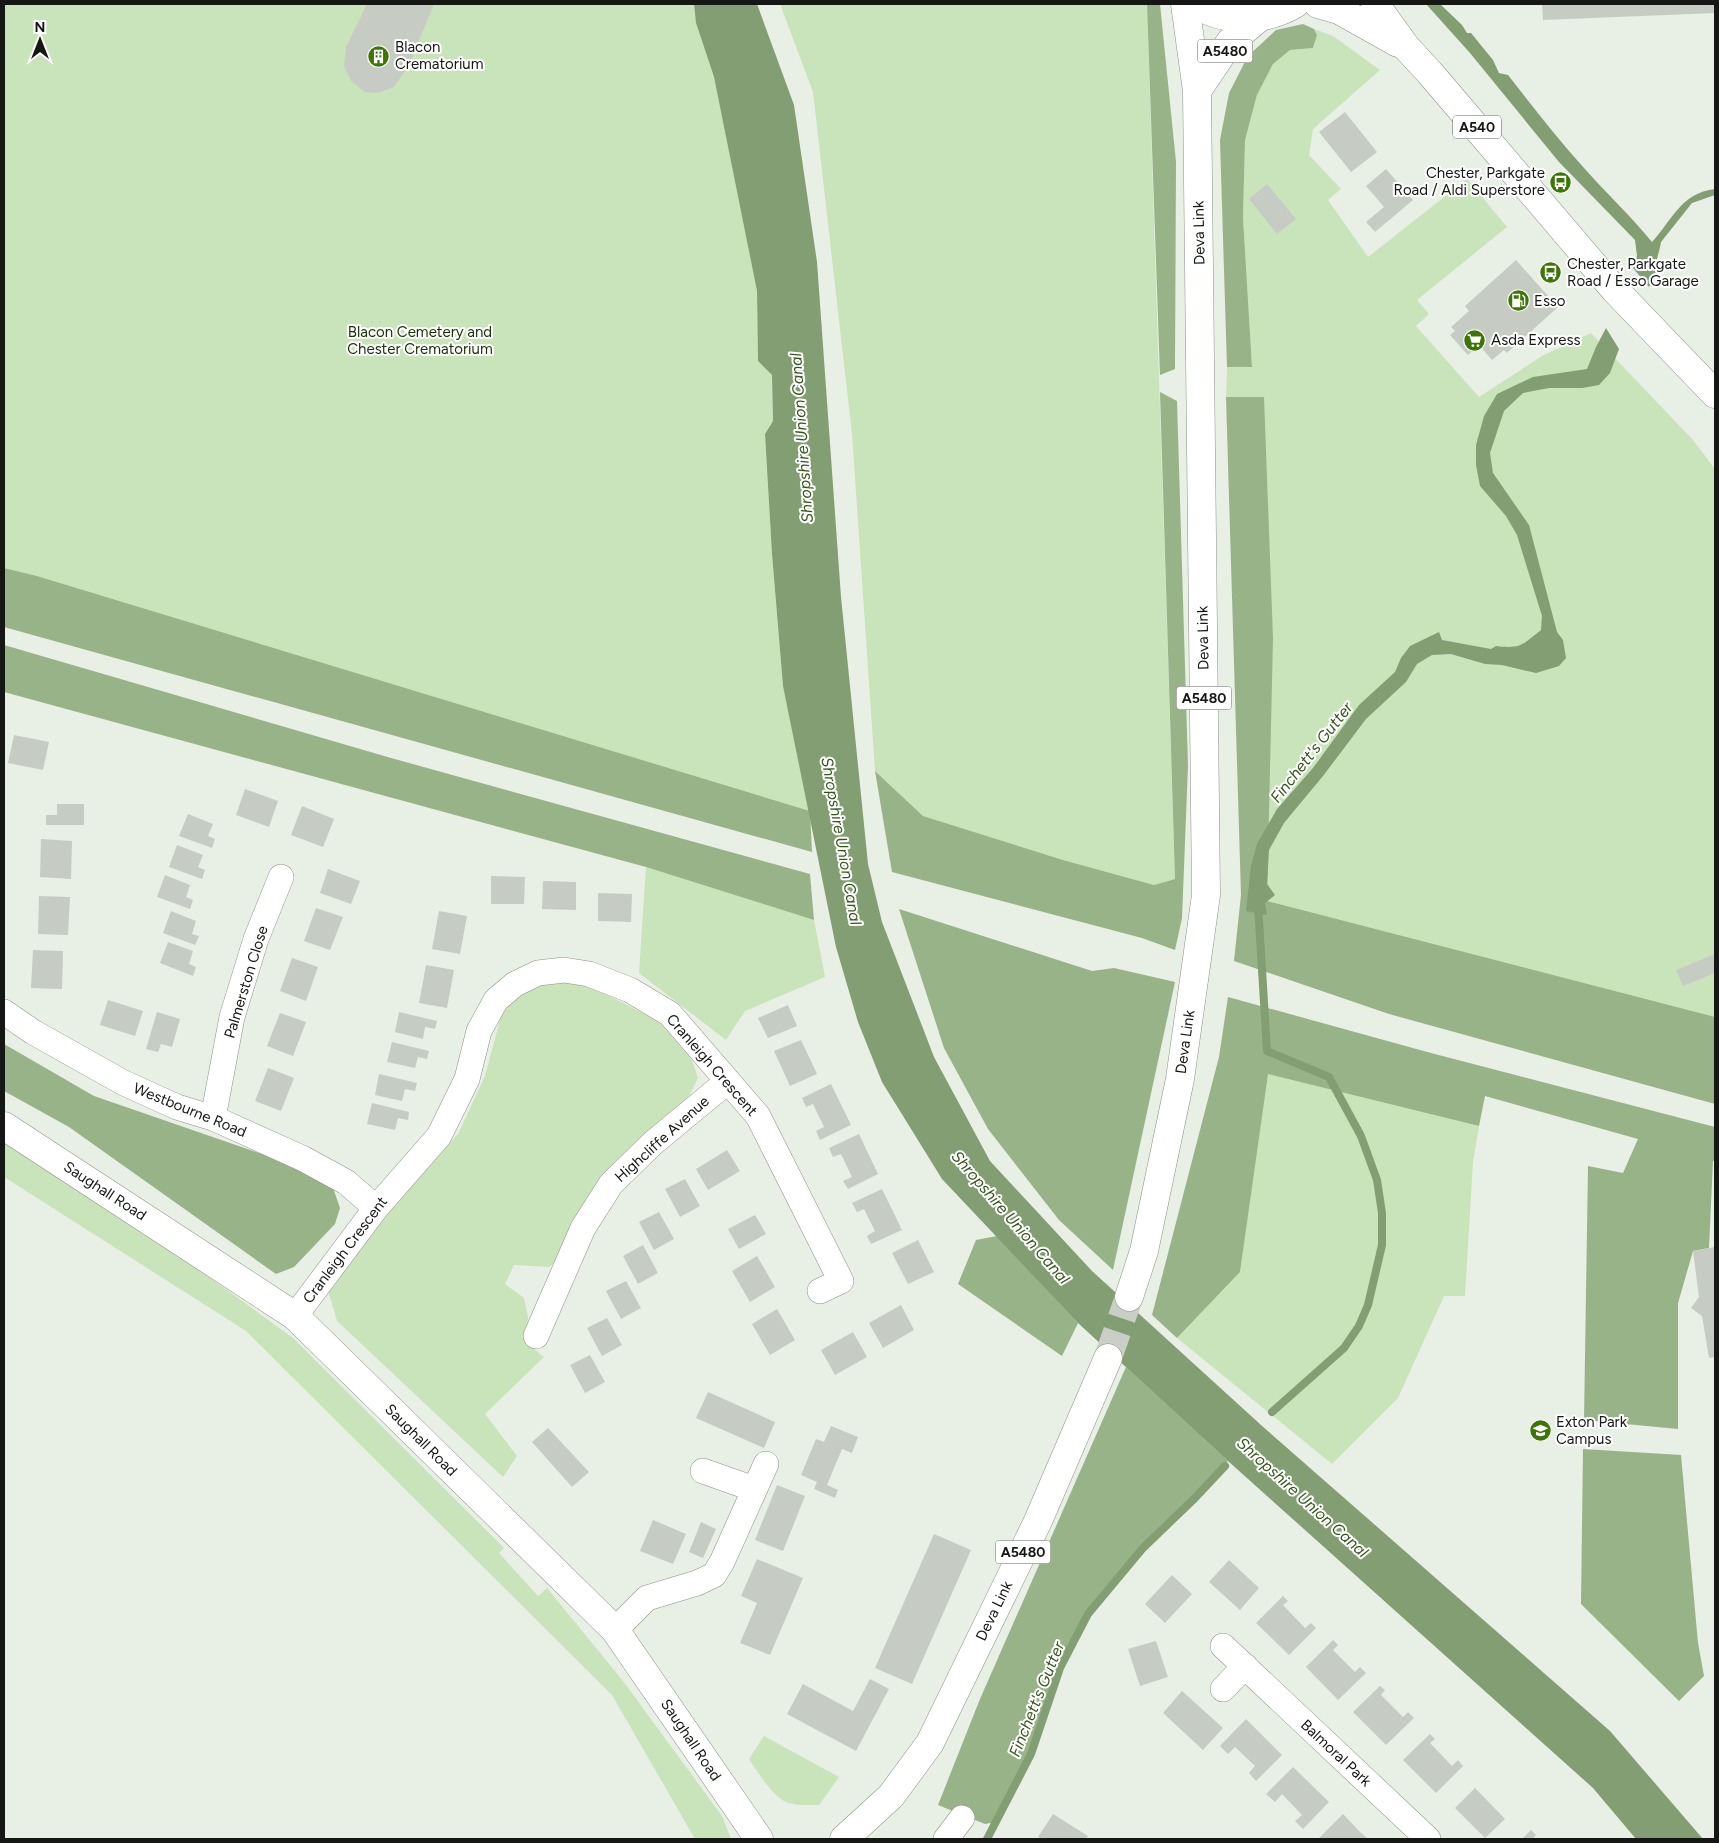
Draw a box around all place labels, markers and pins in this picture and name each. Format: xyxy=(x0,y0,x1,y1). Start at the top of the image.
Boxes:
place label: Blacon Crematorium xyxy=(395,38,484,73)
building icon: Blacon Crematorium xyxy=(367,44,391,68)
place label: Chester, Parkgate Road / Aldi Superstore xyxy=(1394,164,1545,199)
bus stop icon: Chester, Parkgate Road / Aldi Superstore xyxy=(1549,170,1573,194)
place label: Chester, Parkgate Road / Esso Garage xyxy=(1567,255,1699,290)
bus stop icon: Chester, Parkgate Road / Esso Garage xyxy=(1539,261,1563,285)
fuel station icon: Esso xyxy=(1506,289,1530,313)
place label: Esso xyxy=(1534,292,1566,310)
supermarket icon: Asda Express xyxy=(1463,328,1487,352)
place label: Asda Express xyxy=(1491,331,1580,349)
place label: Exton Park Campus xyxy=(1556,1413,1628,1448)
school or university icon: Exton Park Campus xyxy=(1528,1419,1552,1443)

